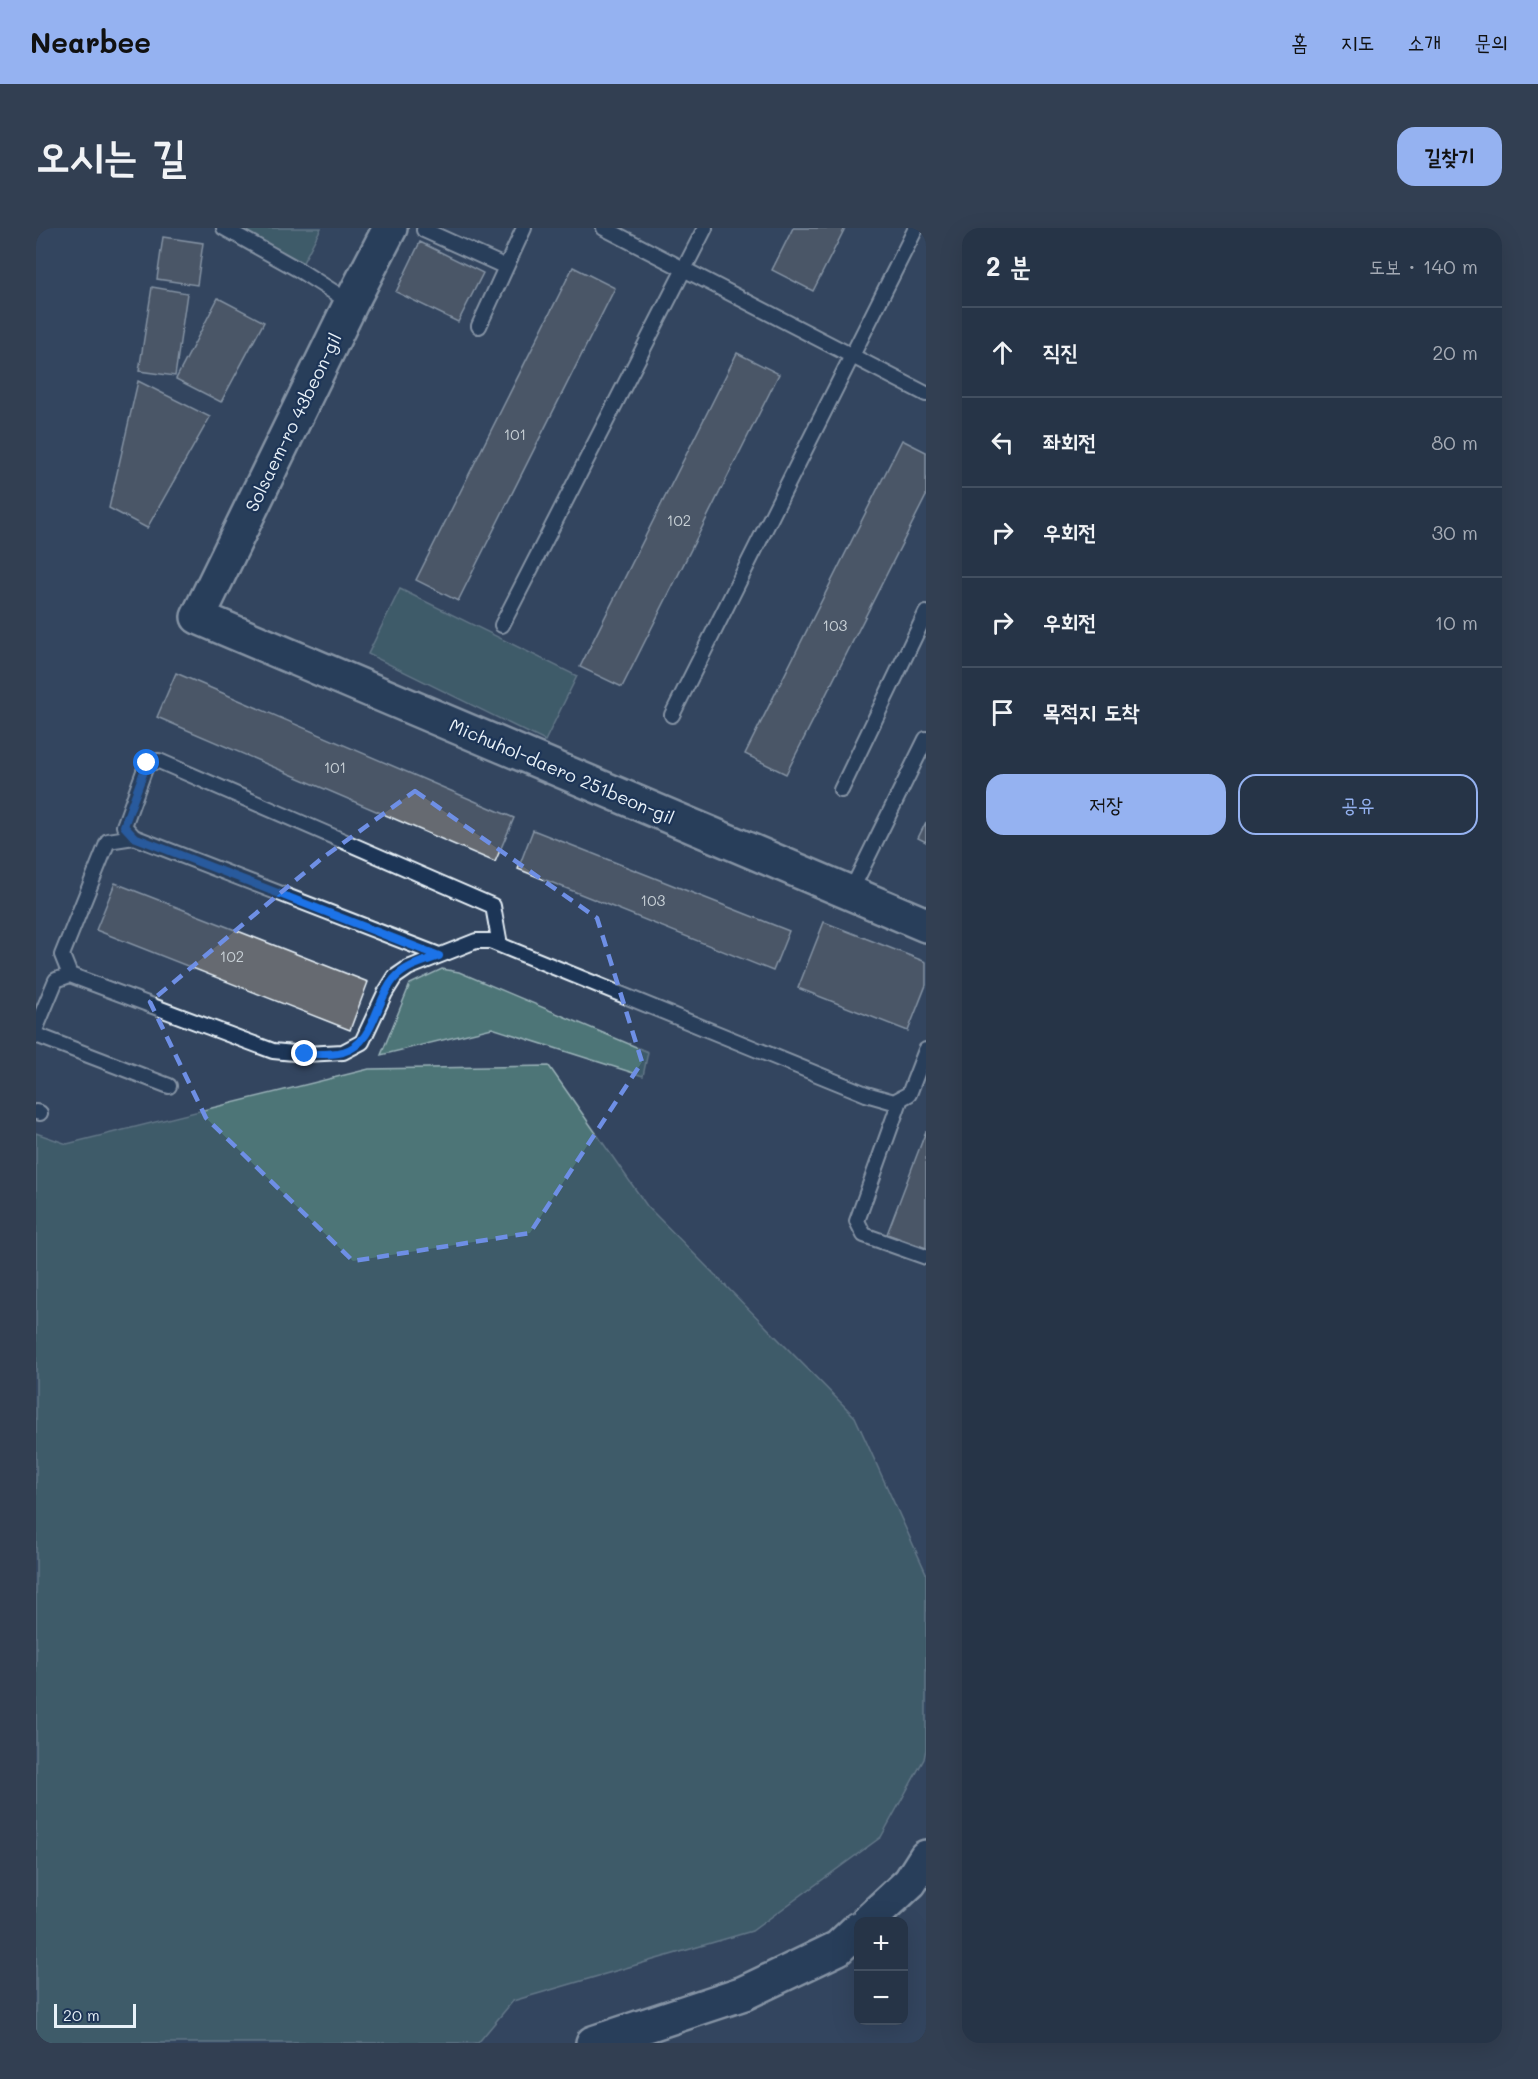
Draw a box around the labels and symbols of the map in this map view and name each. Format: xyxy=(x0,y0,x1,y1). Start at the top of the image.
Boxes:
street label: Solsaem-ro 43beon-gil xyxy=(239,329,347,515)
house number: 101 xyxy=(504,424,526,444)
house number: 102 xyxy=(667,510,691,530)
house number: 103 xyxy=(823,615,848,635)
street label: Michuhol-daero 251beon-gil xyxy=(446,713,678,829)
route start xyxy=(133,749,159,775)
house number: 101 xyxy=(324,757,346,777)
house number: 103 xyxy=(641,890,666,910)
house number: 102 xyxy=(220,946,244,966)
route end xyxy=(291,1040,317,1066)
scale bar xyxy=(54,2001,136,2028)

